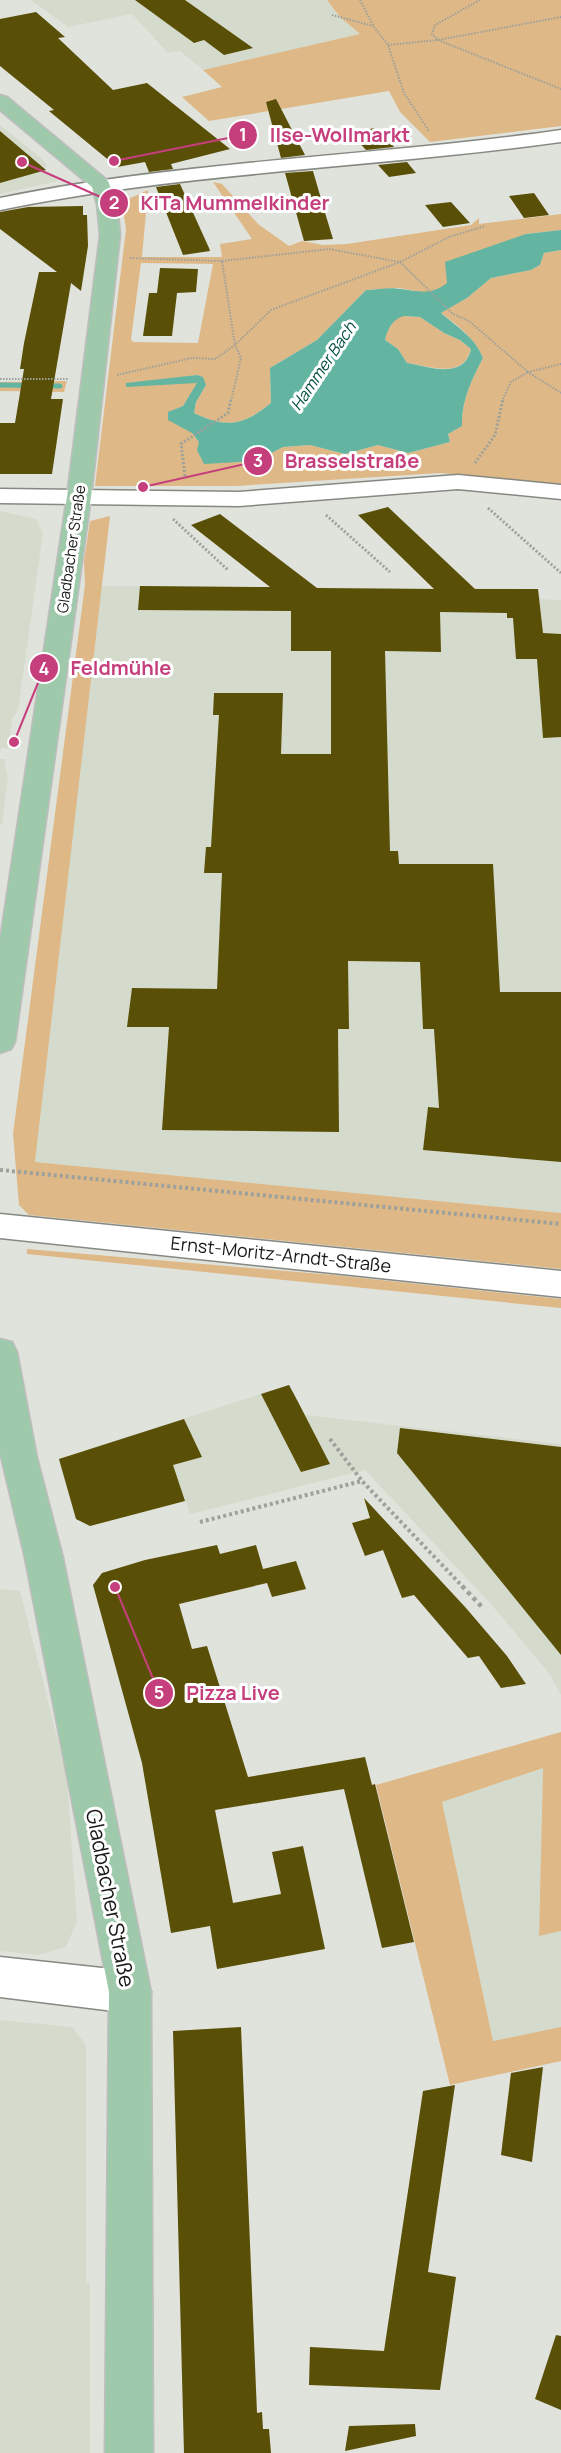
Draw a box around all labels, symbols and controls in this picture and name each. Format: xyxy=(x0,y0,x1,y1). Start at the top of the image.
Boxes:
callout: Ilse-Wollmarkt xyxy=(228,116,422,154)
text: Ilse-Wollmarkt xyxy=(270,121,410,148)
text: 1 xyxy=(239,122,247,146)
callout: KiTa Mummelkinder xyxy=(99,184,342,222)
text: KiTa Mummelkinder xyxy=(141,189,329,216)
text: 2 xyxy=(109,190,119,214)
water label: Hammer Bach xyxy=(285,317,361,415)
callout: Brasselstraße xyxy=(243,442,431,480)
text: Brasselstraße xyxy=(285,447,419,474)
text: 3 xyxy=(253,448,263,472)
street label: Gladbacher Straße xyxy=(52,483,90,615)
callout: Feldmühle xyxy=(29,649,183,687)
text: Feldmühle xyxy=(71,654,171,681)
text: 4 xyxy=(39,656,50,680)
street label: Ernst-Moritz-Arndt-Straße xyxy=(169,1230,393,1278)
callout: Pizza Live xyxy=(144,1674,292,1712)
text: Pizza Live xyxy=(186,1679,280,1706)
text: 5 xyxy=(154,1680,164,1704)
street label: Gladbacher Straße xyxy=(80,1806,142,1990)

